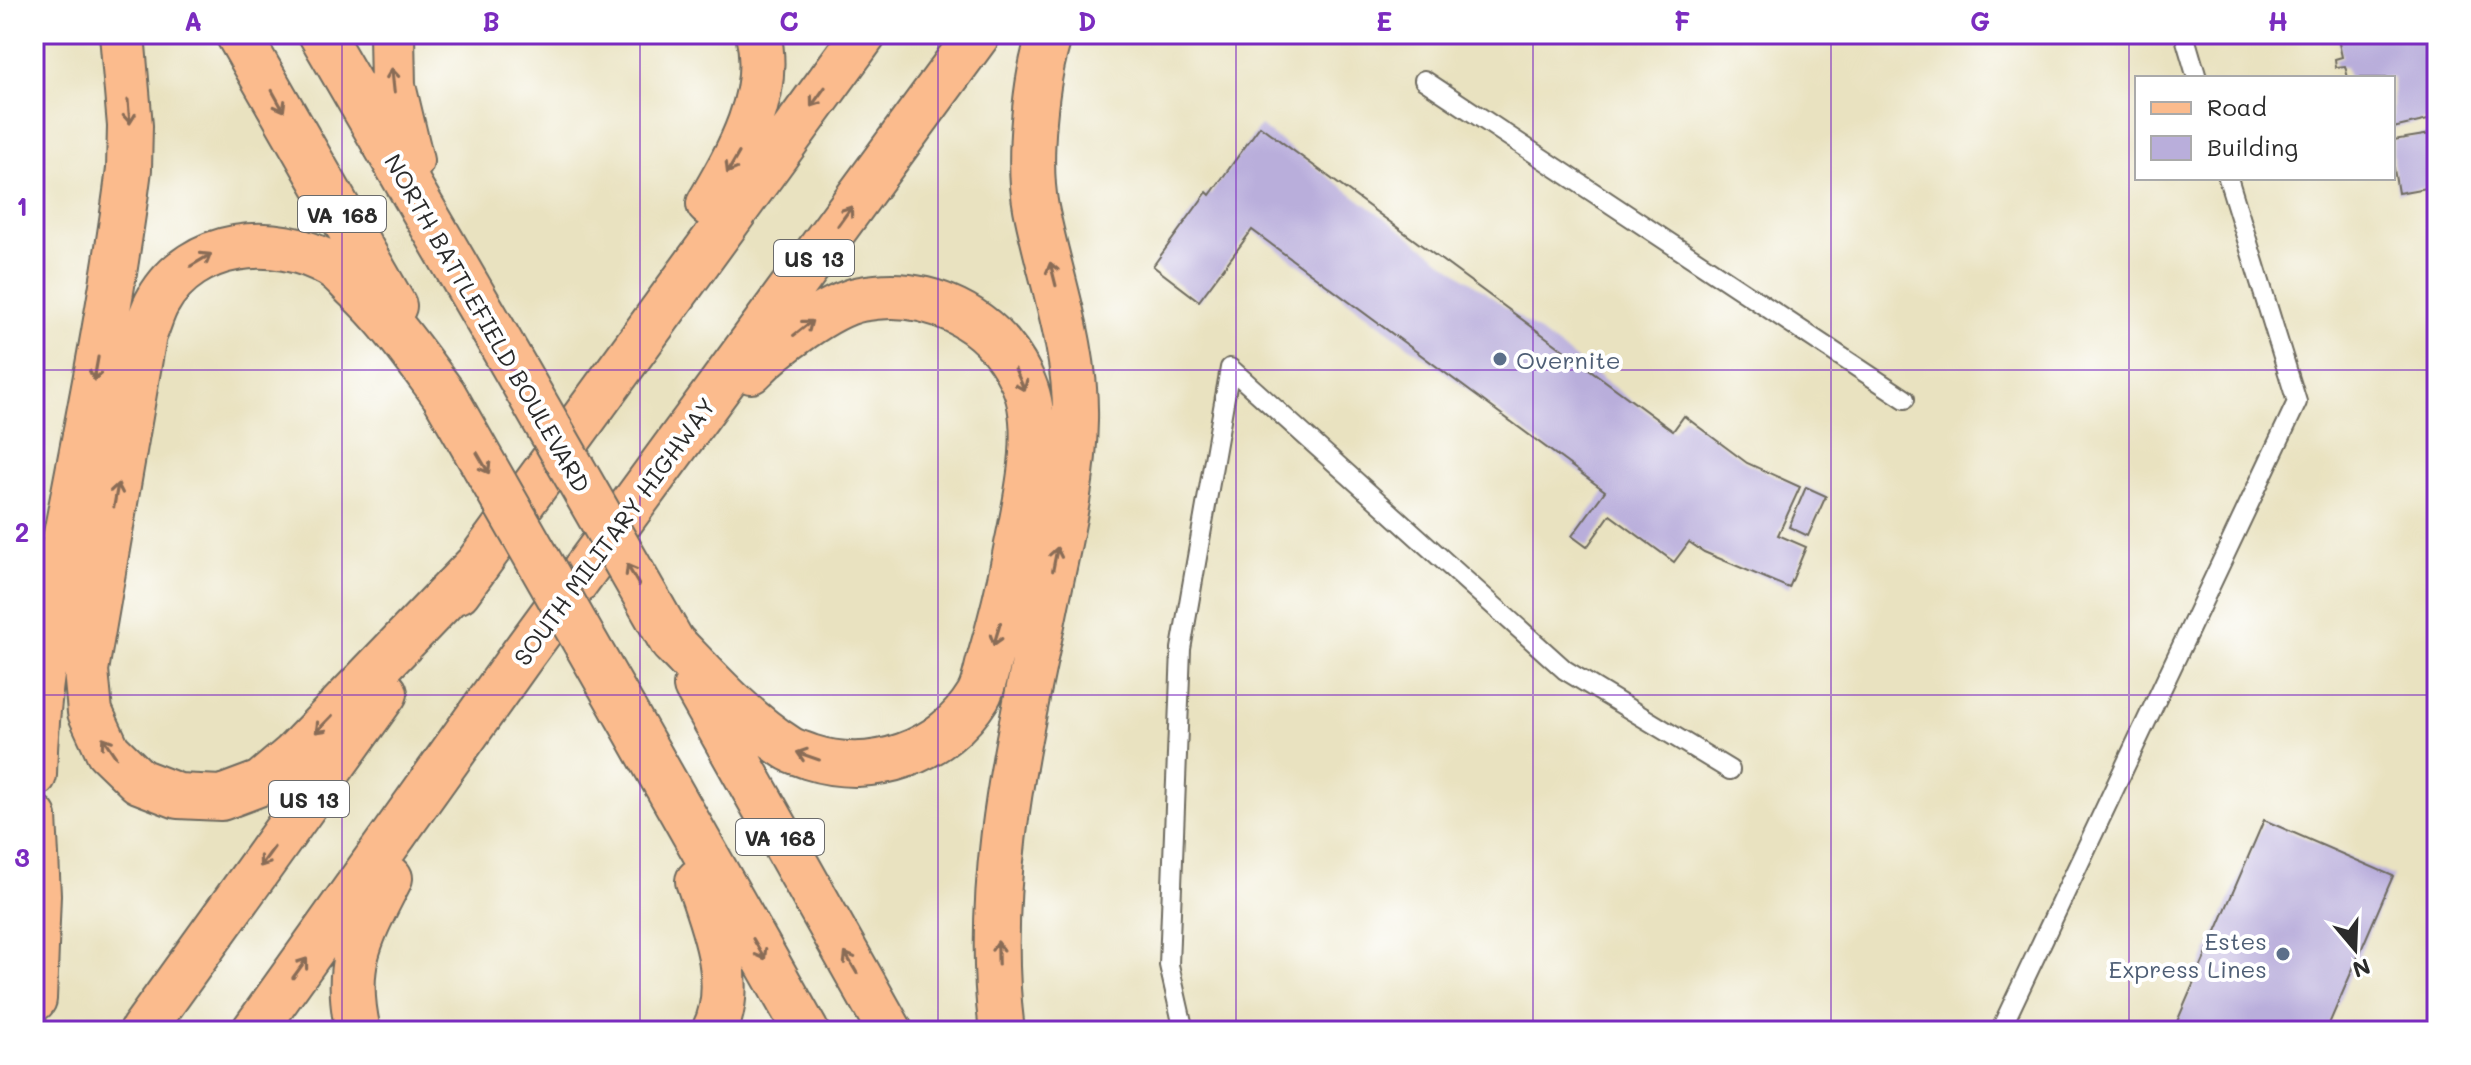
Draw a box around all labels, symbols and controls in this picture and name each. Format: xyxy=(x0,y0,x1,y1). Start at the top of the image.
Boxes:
text: A xyxy=(184,4,202,38)
text: B xyxy=(482,4,500,38)
text: C xyxy=(779,4,799,38)
text: D xyxy=(1078,4,1096,38)
text: E xyxy=(1376,4,1392,38)
text: F xyxy=(1674,4,1690,38)
text: G xyxy=(1970,4,1990,38)
text: H xyxy=(2268,4,2288,38)
one-way arrow xyxy=(386,67,401,94)
legend xyxy=(2135,76,2395,180)
one-way arrow xyxy=(810,86,827,107)
one-way arrow xyxy=(270,89,286,112)
text: Road xyxy=(2207,91,2267,122)
one-way arrow xyxy=(122,98,137,125)
text: Building xyxy=(2207,131,2298,162)
street label: NORTH BATTLEFIELD BOULEVARD xyxy=(378,148,598,498)
one-way arrow xyxy=(725,150,740,174)
text: 1 xyxy=(16,189,28,223)
road number: VA 168 xyxy=(298,196,386,232)
one-way arrow xyxy=(836,205,853,227)
road number: US 13 xyxy=(774,240,854,276)
one-way arrow xyxy=(189,252,212,268)
one-way arrow xyxy=(1044,262,1059,288)
one-way arrow xyxy=(792,320,813,337)
place label: Overnite xyxy=(1516,344,1621,375)
marker: Overnite xyxy=(1491,350,1509,368)
one-way arrow xyxy=(87,356,102,381)
one-way arrow xyxy=(1013,367,1028,391)
street label: SOUTH MILITARY HIGHWAY xyxy=(506,391,722,671)
one-way arrow xyxy=(475,451,491,474)
one-way arrow xyxy=(110,483,125,508)
text: 2 xyxy=(15,515,29,549)
one-way arrow xyxy=(1049,546,1064,572)
one-way arrow xyxy=(625,564,641,587)
one-way arrow xyxy=(989,620,1004,646)
one-way arrow xyxy=(315,714,334,733)
one-way arrow xyxy=(100,737,117,759)
one-way arrow xyxy=(796,748,821,763)
road number: US 13 xyxy=(269,781,349,817)
road number: VA 168 xyxy=(736,819,824,855)
text: 3 xyxy=(14,840,30,874)
one-way arrow xyxy=(258,846,275,868)
north arrow xyxy=(2315,909,2395,989)
place label: Estes Express Lines xyxy=(2109,925,2267,984)
one-way arrow xyxy=(752,936,767,960)
one-way arrow xyxy=(990,940,1005,967)
marker: Estes Express Lines xyxy=(2274,945,2292,963)
one-way arrow xyxy=(843,952,859,975)
text: N xyxy=(2349,952,2374,985)
one-way arrow xyxy=(292,957,308,979)

